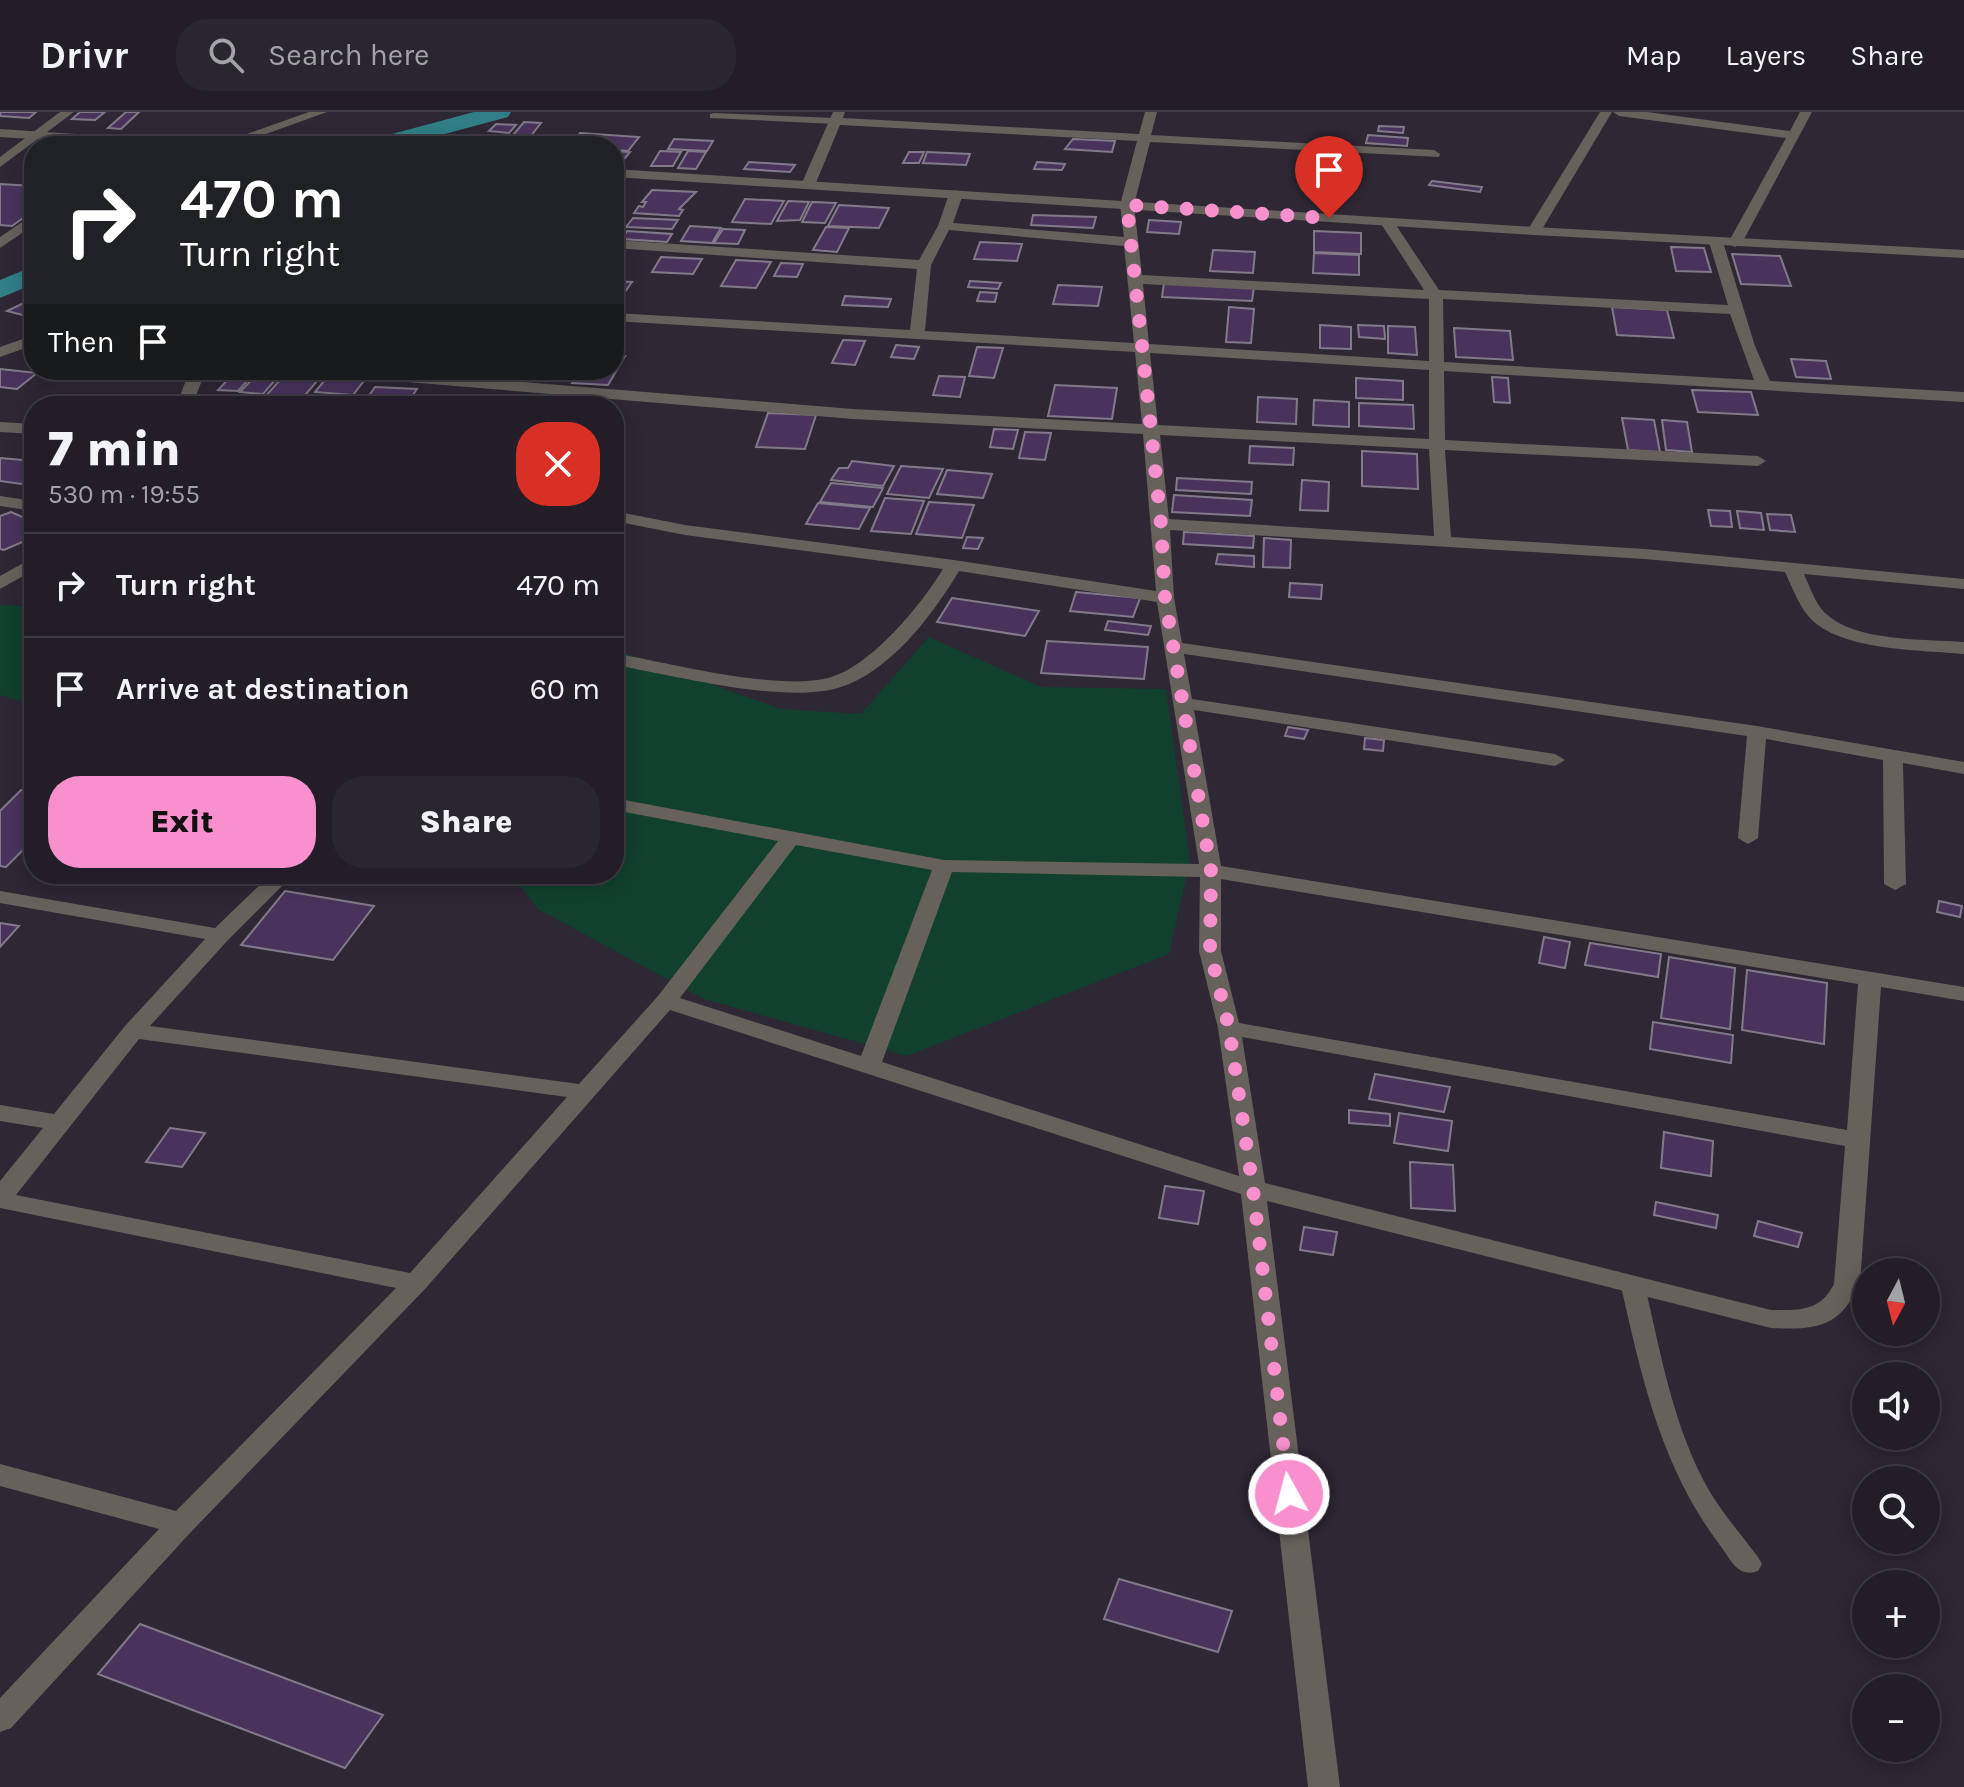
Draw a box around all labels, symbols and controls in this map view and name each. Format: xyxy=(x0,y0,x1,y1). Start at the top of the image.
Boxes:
search box xyxy=(176,19,736,91)
text: Drivr xyxy=(40,33,128,78)
icon: search xyxy=(204,33,248,77)
text: Search here xyxy=(268,37,429,73)
text: Map xyxy=(1626,39,1681,72)
text: Layers xyxy=(1725,39,1806,72)
text: Share xyxy=(1850,39,1924,72)
pin xyxy=(1295,136,1363,218)
icon: arrive xyxy=(1307,148,1351,192)
text: 470 m xyxy=(180,166,344,231)
icon: right xyxy=(48,168,152,272)
text: Turn right xyxy=(180,233,340,275)
icon: arrive xyxy=(131,320,175,364)
text: Then xyxy=(48,324,115,360)
text: 7 min xyxy=(48,421,181,477)
button: close xyxy=(516,422,600,506)
text: 530 m · 19:55 xyxy=(48,479,200,510)
icon: right xyxy=(48,563,92,607)
text: Turn right xyxy=(116,567,256,603)
text: 470 m xyxy=(516,567,600,603)
icon: arrive xyxy=(48,667,92,711)
text: Arrive at destination xyxy=(116,671,410,707)
text: 60 m xyxy=(530,671,600,707)
button: Exit xyxy=(48,776,316,868)
button: Share xyxy=(332,776,600,868)
north arrow xyxy=(1852,1258,1940,1346)
map controls xyxy=(1852,1258,1940,1762)
button: sound xyxy=(1852,1362,1940,1450)
position arrow xyxy=(1247,1452,1331,1536)
button: search xyxy=(1852,1466,1940,1554)
button: + xyxy=(1852,1570,1940,1658)
button: − xyxy=(1852,1674,1940,1762)

